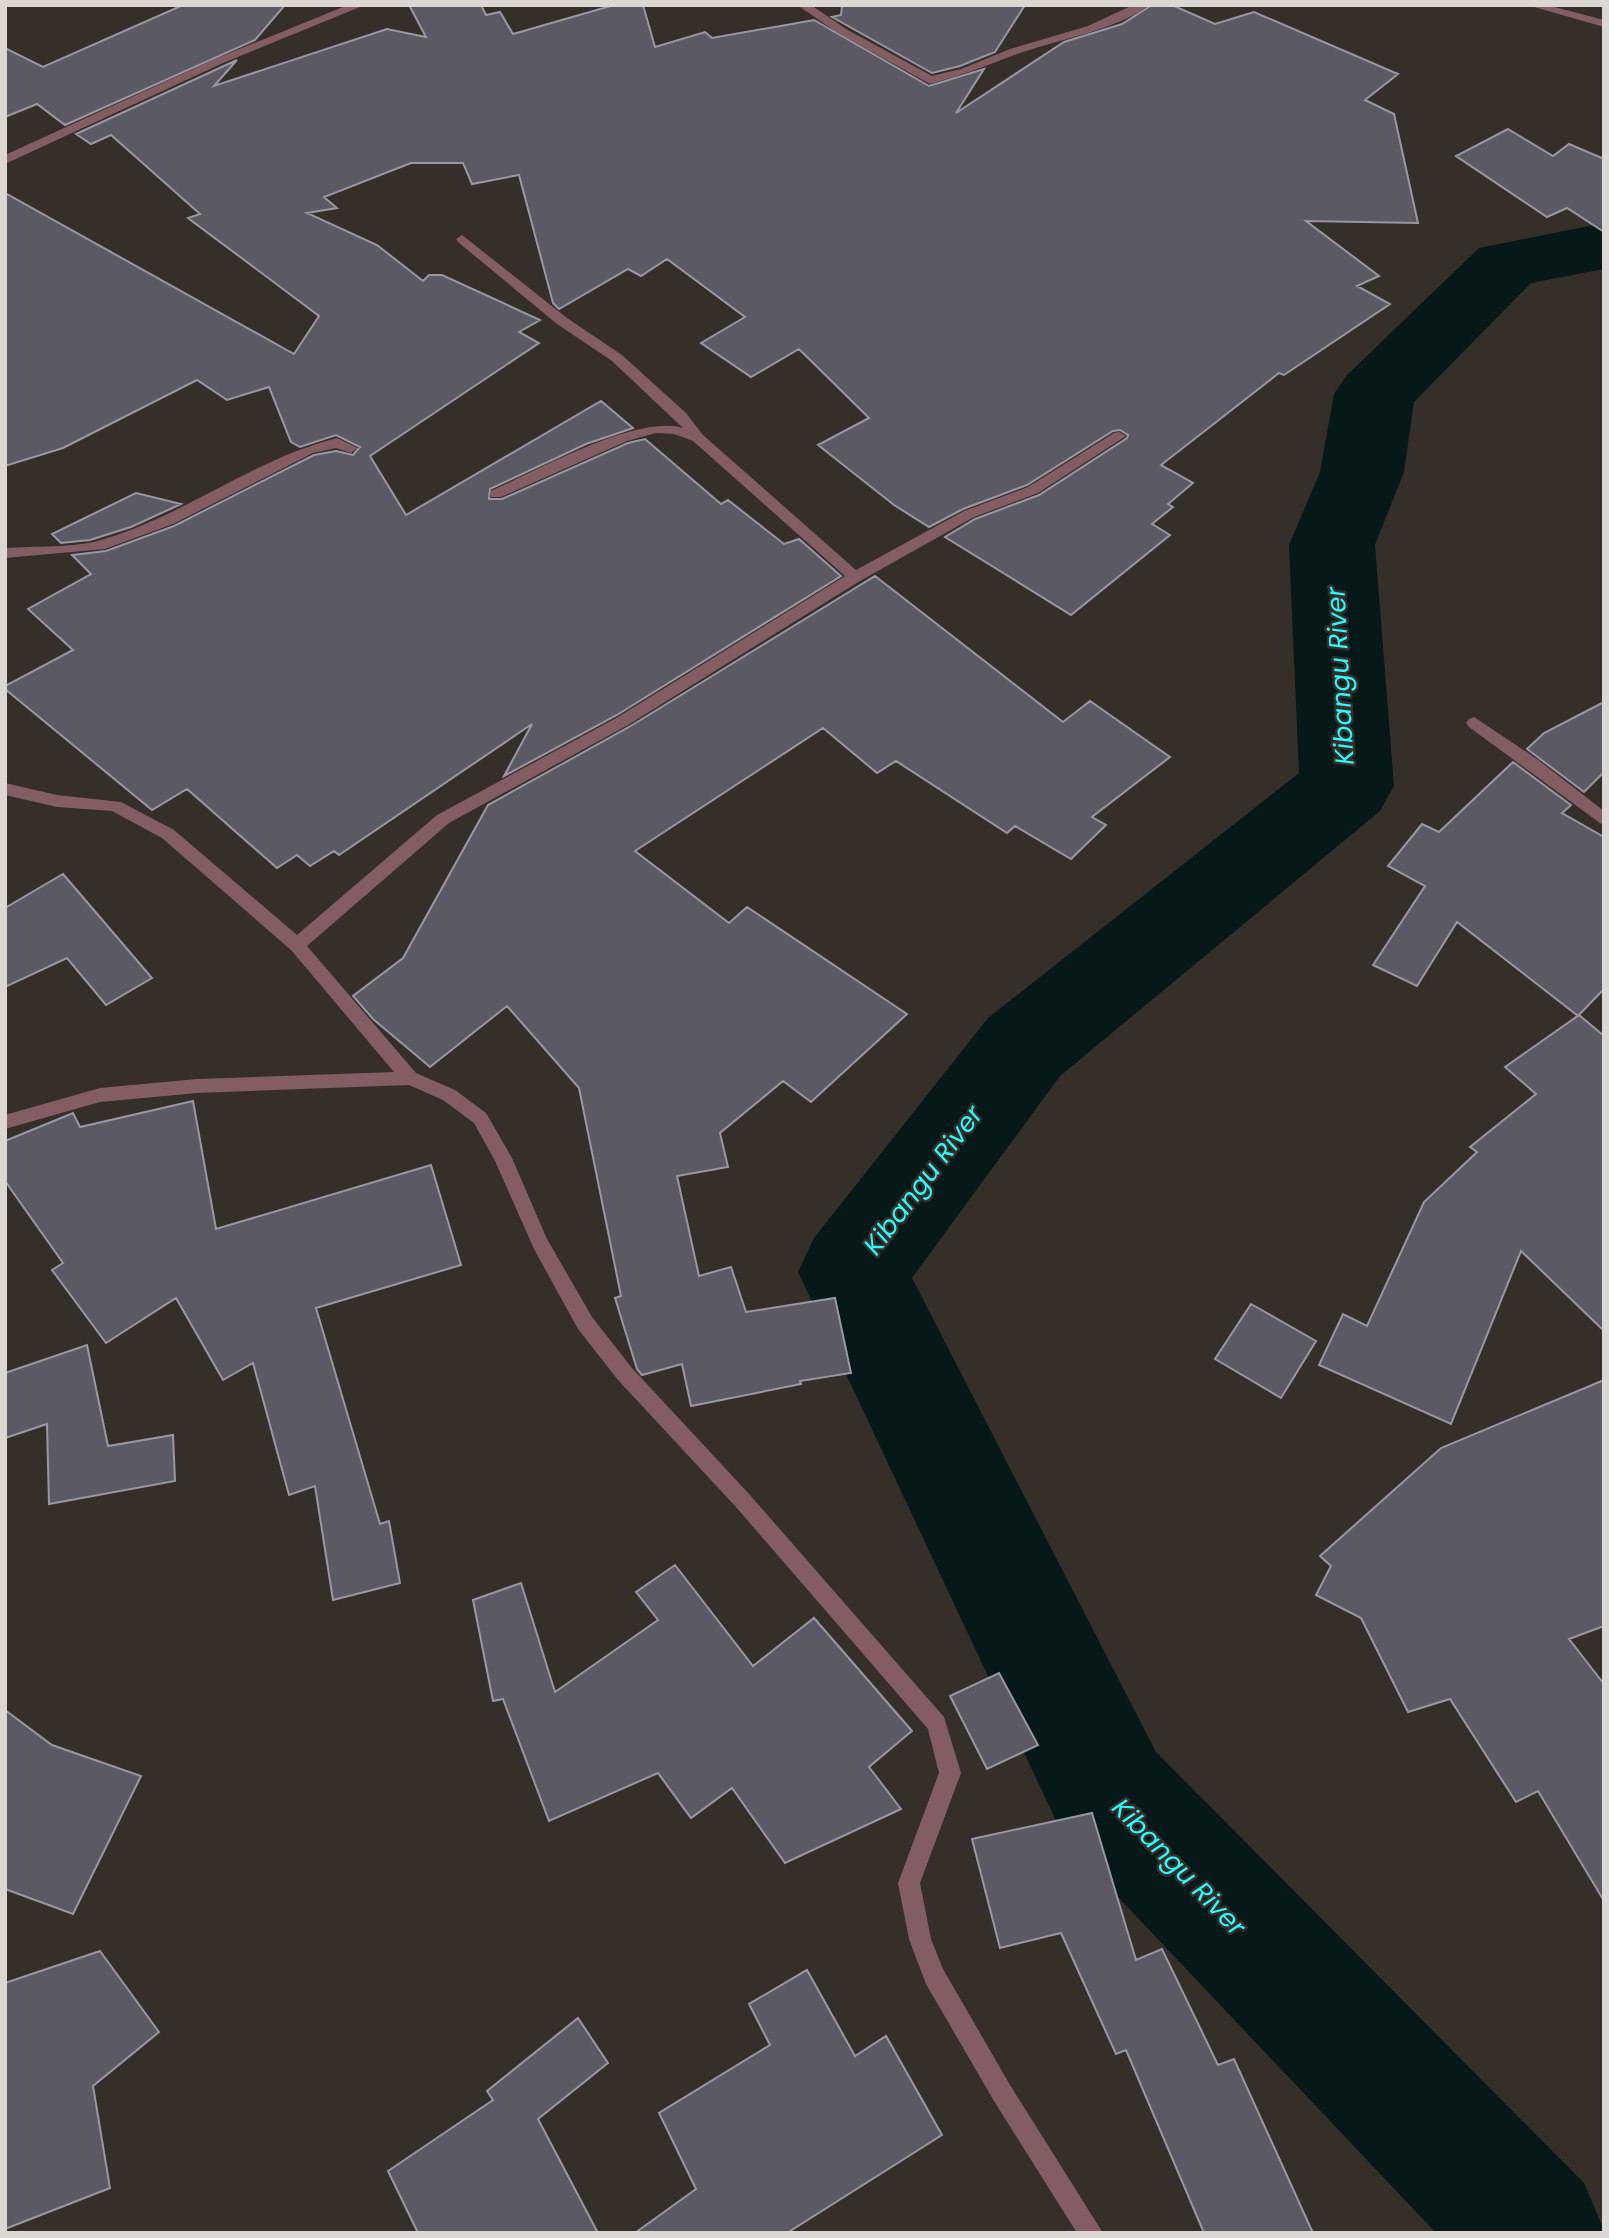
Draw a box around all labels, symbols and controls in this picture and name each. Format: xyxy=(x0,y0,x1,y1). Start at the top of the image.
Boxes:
water label: Kibangu River xyxy=(1317,585,1363,766)
water label: Kibangu River xyxy=(855,1097,992,1262)
water label: Kibangu River xyxy=(1104,1790,1255,1945)

